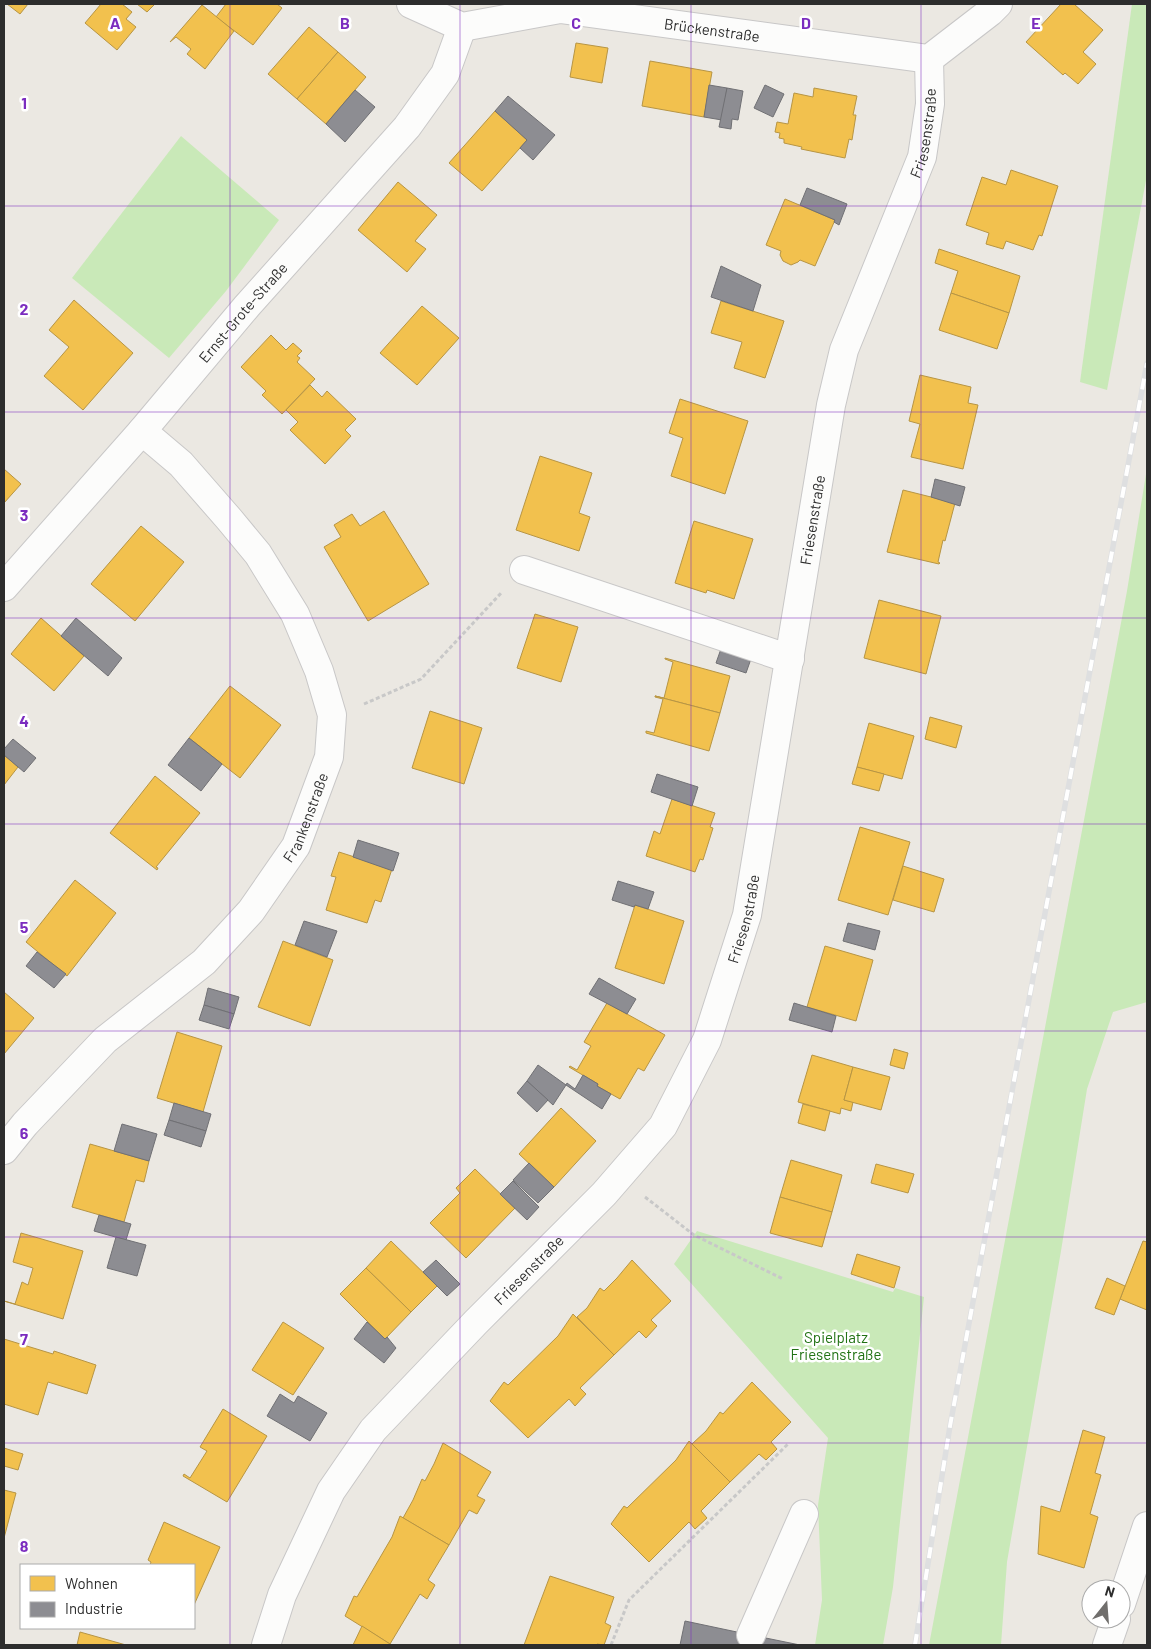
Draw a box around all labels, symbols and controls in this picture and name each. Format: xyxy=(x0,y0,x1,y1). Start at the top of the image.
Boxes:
text: A xyxy=(110,13,121,32)
text: B xyxy=(340,13,350,32)
text: C xyxy=(571,13,581,32)
text: D xyxy=(801,13,811,32)
text: E xyxy=(1031,13,1041,32)
street label: Brückenstraße xyxy=(663,14,761,45)
street label: Friesenstraße xyxy=(906,88,939,180)
text: 1 xyxy=(21,93,27,112)
street label: Ernst-Grote-Straße xyxy=(195,258,291,366)
text: 2 xyxy=(20,299,29,318)
street label: Friesenstraße xyxy=(796,474,828,566)
text: 3 xyxy=(20,505,28,524)
text: 4 xyxy=(19,711,29,730)
street label: Frankenstraße xyxy=(279,770,331,865)
street label: Friesenstraße xyxy=(723,873,763,966)
text: 5 xyxy=(20,917,29,936)
text: 6 xyxy=(20,1123,29,1142)
street label: Friesenstraße xyxy=(490,1231,567,1308)
park label: Spielplatz Friesenstraße xyxy=(791,1328,881,1363)
text: 7 xyxy=(20,1329,28,1348)
text: 8 xyxy=(20,1536,29,1555)
legend xyxy=(20,1564,195,1629)
text: Wohnen xyxy=(65,1574,118,1592)
north arrow xyxy=(1081,1579,1131,1629)
text: N xyxy=(1103,1582,1117,1601)
text: Industrie xyxy=(65,1599,123,1617)

